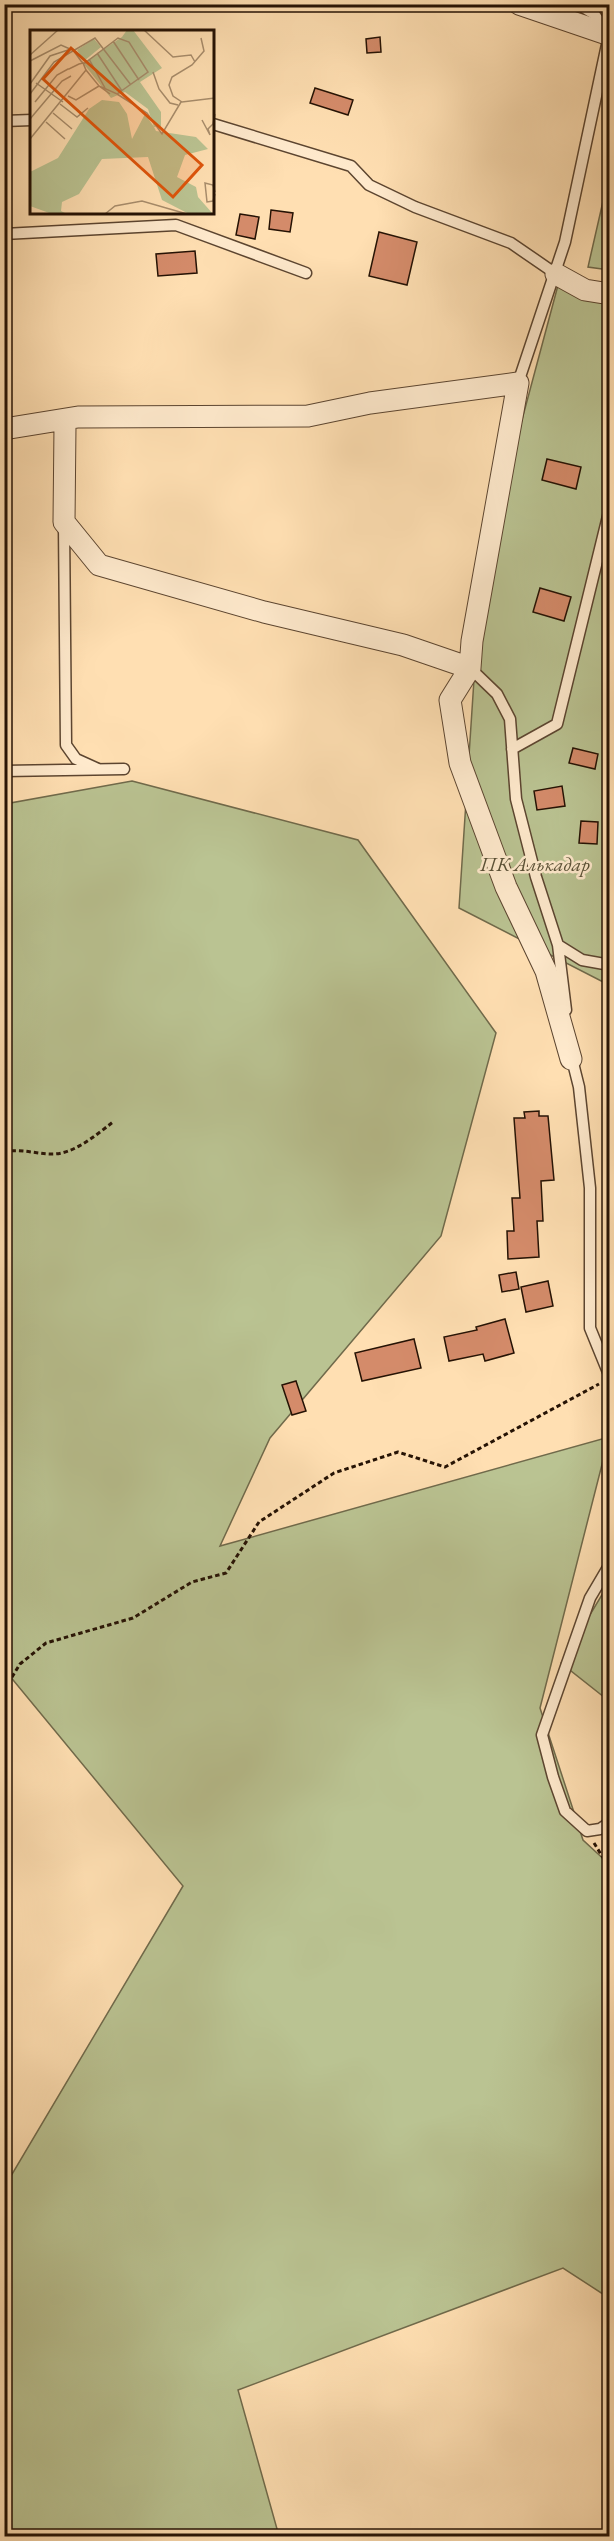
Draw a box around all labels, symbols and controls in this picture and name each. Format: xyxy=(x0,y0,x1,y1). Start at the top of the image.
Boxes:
inset map xyxy=(30,30,214,214)
park label: ПК Алькадар xyxy=(479,851,590,877)

